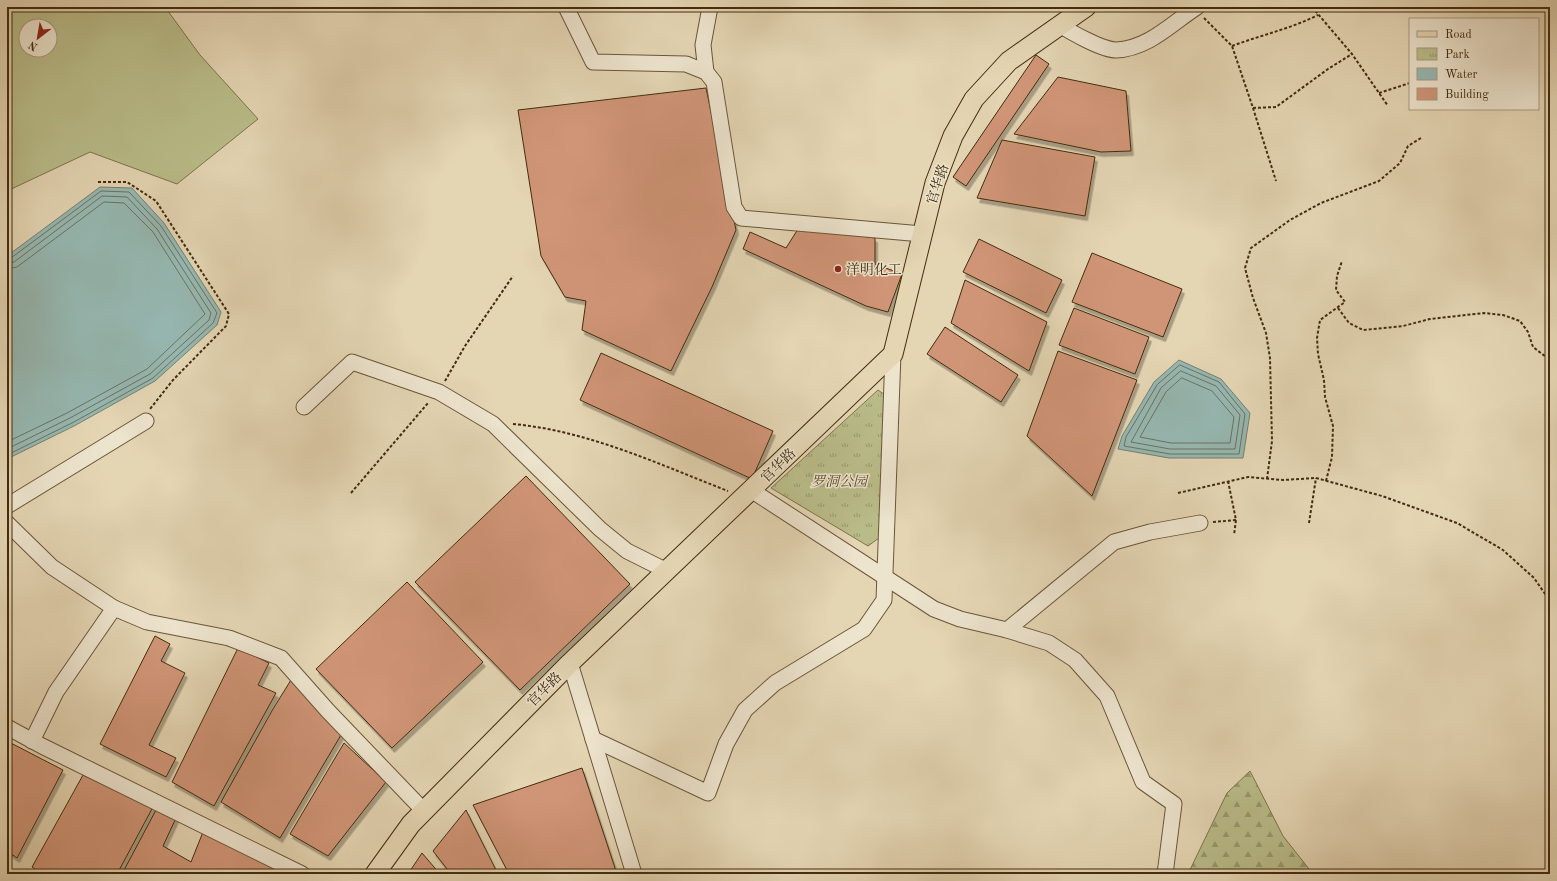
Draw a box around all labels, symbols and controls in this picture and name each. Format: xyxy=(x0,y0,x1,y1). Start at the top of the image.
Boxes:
north arrow xyxy=(18,18,58,58)
legend xyxy=(1409,18,1539,110)
text: Road xyxy=(1445,29,1472,41)
text: N xyxy=(27,38,40,52)
text: Park xyxy=(1445,49,1470,61)
text: Water xyxy=(1445,69,1478,81)
text: Building xyxy=(1445,89,1489,101)
street label: 官华路 xyxy=(924,162,951,206)
place label: 洋明化工 xyxy=(846,262,902,277)
marker: 洋明化工 xyxy=(833,264,843,274)
street label: 官华路 xyxy=(758,445,799,485)
park label: 罗洞公园 xyxy=(811,474,869,489)
street label: 官华路 xyxy=(524,669,565,710)

